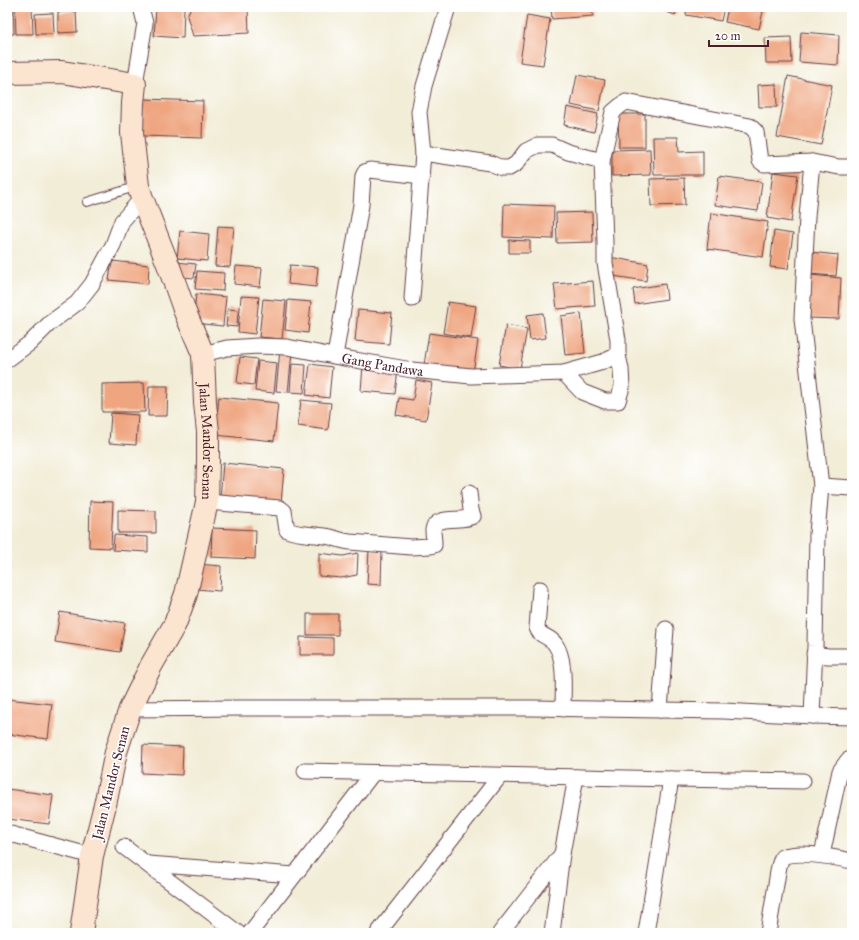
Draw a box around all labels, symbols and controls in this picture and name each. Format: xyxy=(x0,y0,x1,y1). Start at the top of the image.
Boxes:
scale bar xyxy=(709,22,768,48)
text: 20 m xyxy=(715,29,741,43)
street label: Gang Pandawa xyxy=(340,349,424,380)
street label: Jalan Mandor Senan xyxy=(195,381,217,500)
street label: Jalan Mandor Senan xyxy=(88,724,134,844)

